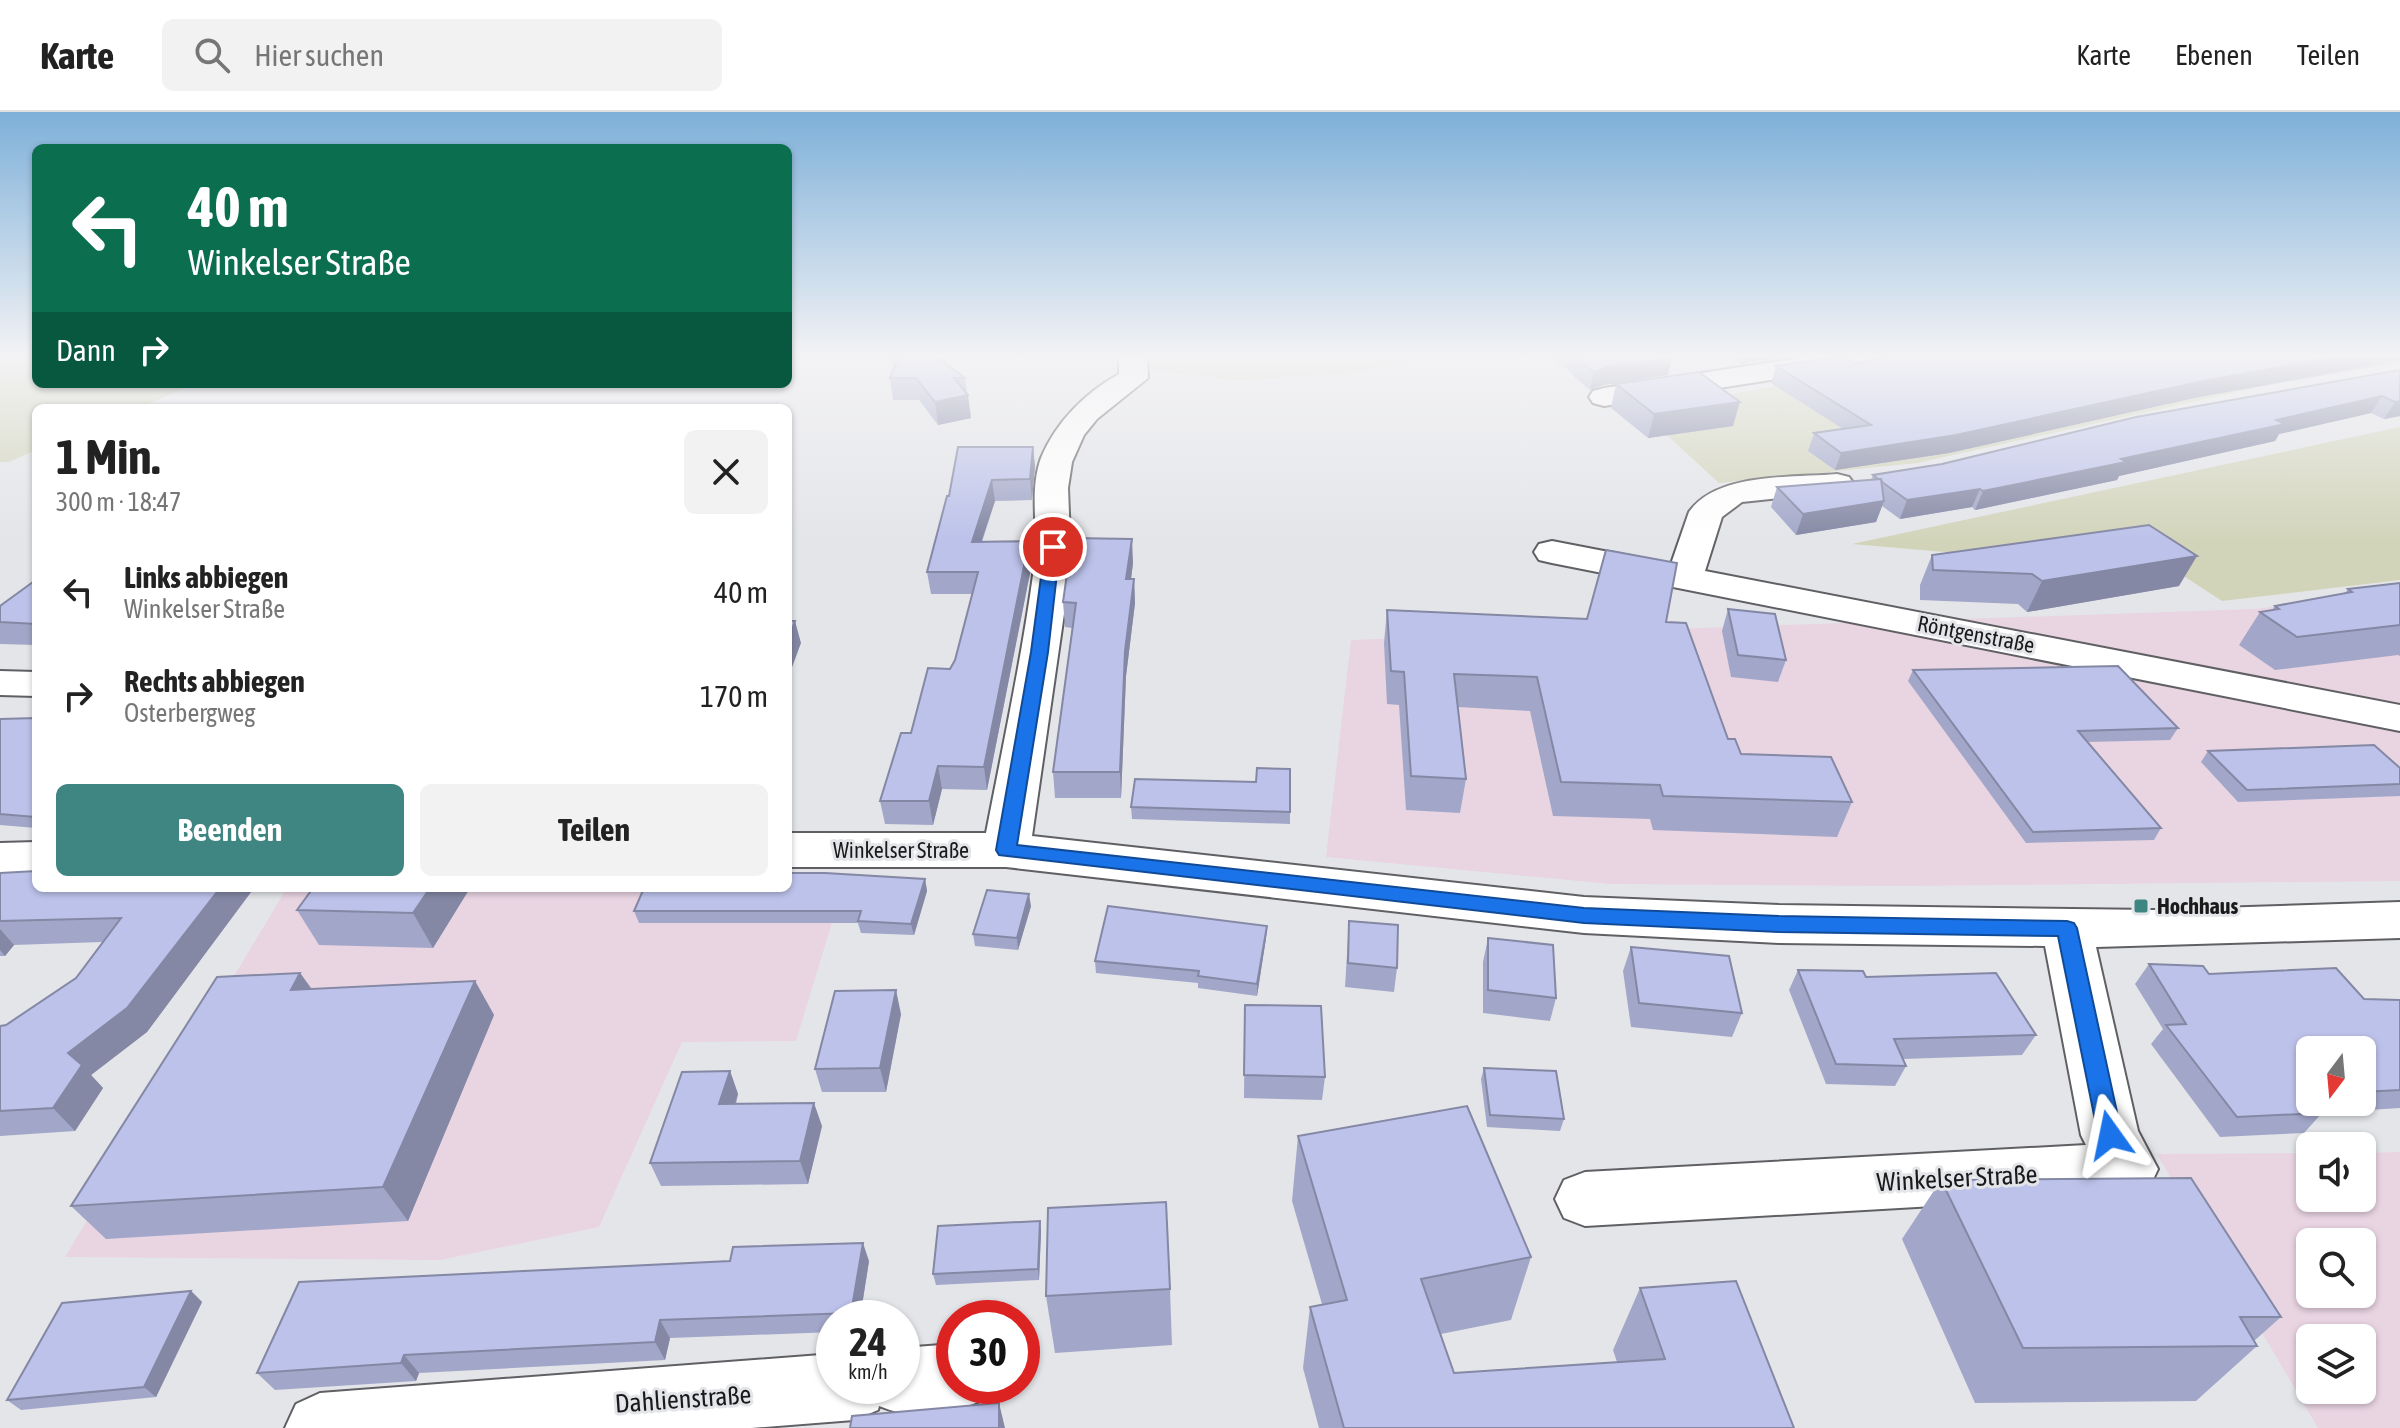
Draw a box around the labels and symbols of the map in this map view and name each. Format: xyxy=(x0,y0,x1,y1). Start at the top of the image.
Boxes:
pin xyxy=(1019,513,1087,581)
street label: Röntgenstraße xyxy=(1915,610,2037,658)
street label: Winkelser Straße xyxy=(833,837,969,863)
place label: Hochhaus xyxy=(2157,893,2238,919)
marker: Hochhaus xyxy=(2132,897,2150,915)
north arrow xyxy=(2296,1036,2376,1116)
position arrow xyxy=(2068,1093,2152,1177)
street label: Winkelser Straße xyxy=(1876,1159,2038,1197)
speed limit sign: 30 xyxy=(936,1300,1040,1404)
street label: Dahlienstraße xyxy=(614,1379,752,1419)

